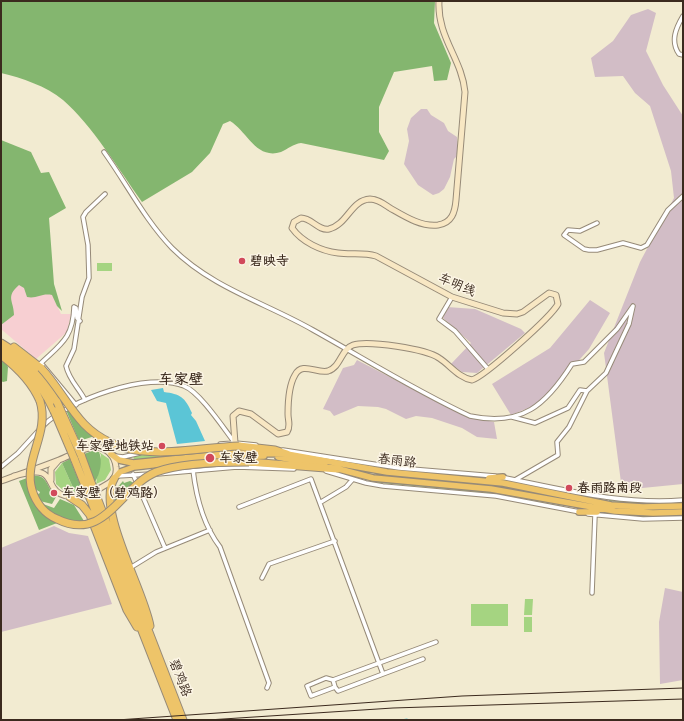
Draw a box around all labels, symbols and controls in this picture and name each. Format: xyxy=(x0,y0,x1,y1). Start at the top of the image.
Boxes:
place label: 碧映寺 xyxy=(250,253,289,269)
marker: 碧映寺 xyxy=(237,256,247,266)
street label: 车明线 xyxy=(436,270,478,300)
district label: 车家壁 xyxy=(159,371,203,389)
place label: 车家壁地铁站 xyxy=(76,438,154,454)
marker: 车家壁地铁站 xyxy=(157,441,167,451)
place label: 车家壁 xyxy=(219,450,258,466)
street label: 春雨路 xyxy=(377,451,417,471)
marker: 车家壁 xyxy=(204,452,216,464)
place label: 春雨路南段 xyxy=(577,480,642,496)
marker: 春雨路南段 xyxy=(564,483,574,493)
place label: 车家壁（碧鸡路） xyxy=(62,485,166,501)
marker: 车家壁（碧鸡路） xyxy=(49,488,59,498)
street label: 碧鸡路 xyxy=(166,657,194,699)

